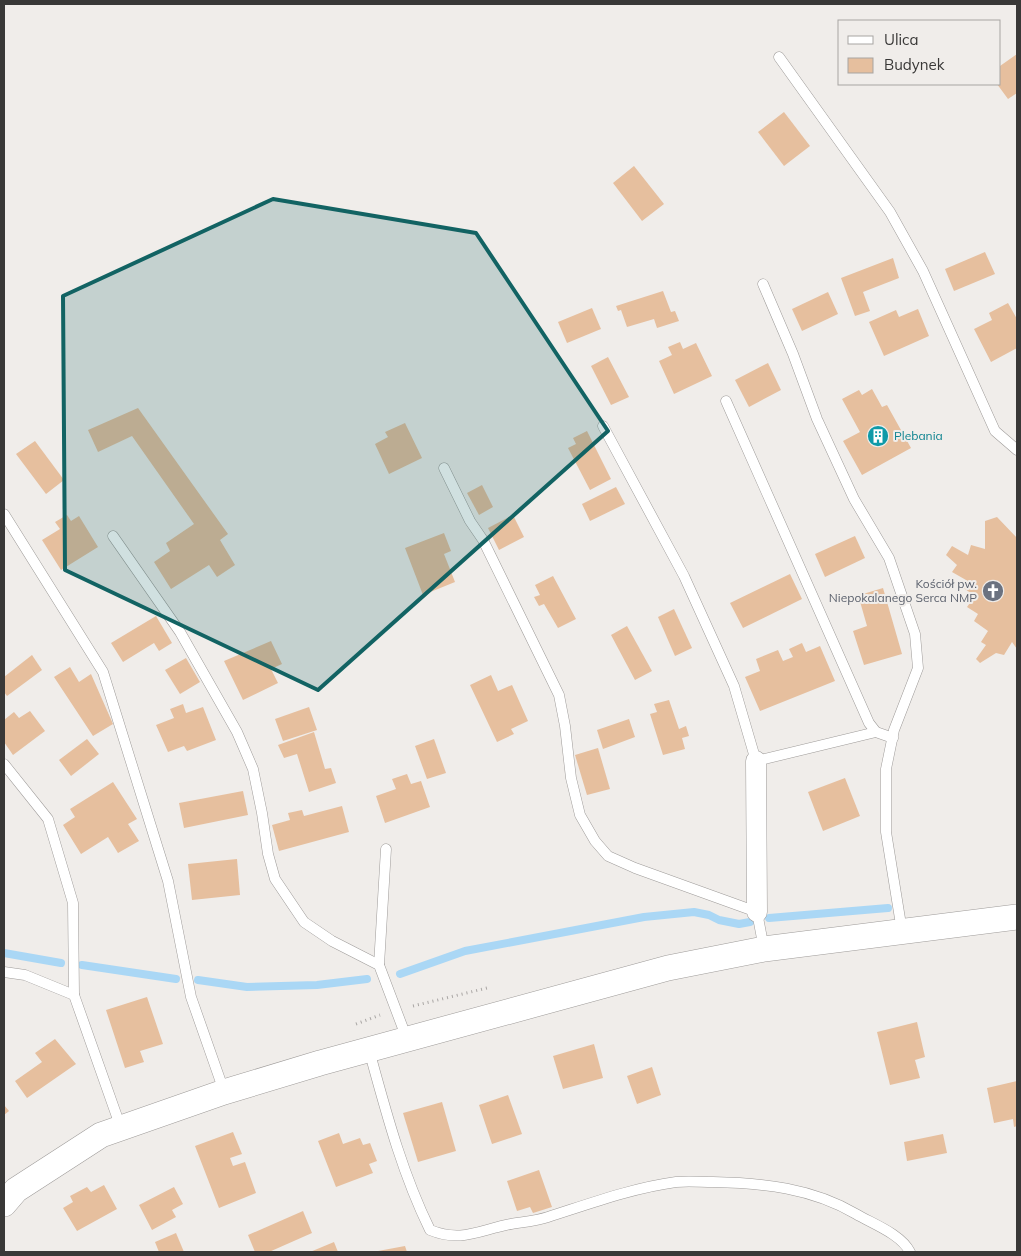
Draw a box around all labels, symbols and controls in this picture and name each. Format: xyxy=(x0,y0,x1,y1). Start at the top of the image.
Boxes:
legend xyxy=(838,20,1001,85)
text: Ulica xyxy=(884,30,918,49)
text: Budynek xyxy=(884,55,945,74)
building icon: Plebania xyxy=(866,424,890,448)
place label: Plebania xyxy=(894,428,943,443)
place label: Kościół pw. Niepokalanego Serca NMP xyxy=(829,576,977,605)
church icon: Kościół pw. Niepokalanego Serca NMP xyxy=(981,579,1005,603)

